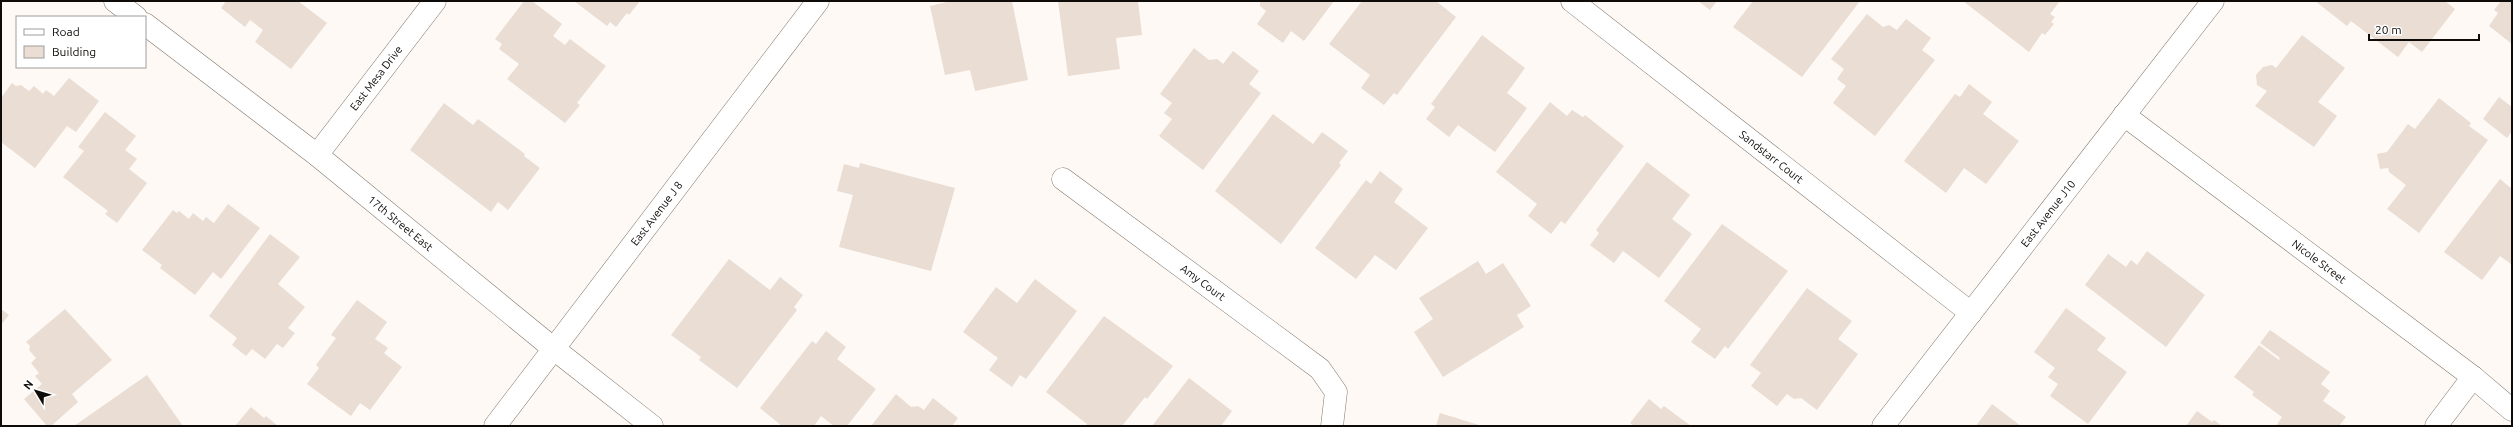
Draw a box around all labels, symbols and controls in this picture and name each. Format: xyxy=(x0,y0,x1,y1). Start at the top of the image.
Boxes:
legend xyxy=(16,16,146,68)
scale bar xyxy=(2369,16,2479,42)
text: 20 m xyxy=(2375,23,2402,36)
text: Road xyxy=(52,25,80,38)
street label: East Mesa Drive xyxy=(347,43,405,113)
text: Building xyxy=(52,45,96,58)
street label: Sandstarr Court xyxy=(1737,128,1806,186)
street label: East Avenue J10 xyxy=(2018,178,2078,249)
street label: East Avenue J 8 xyxy=(628,179,685,248)
street label: 17th Street East xyxy=(366,193,436,254)
street label: Nicole Street xyxy=(2290,237,2349,286)
street label: Amy Court xyxy=(1178,262,1228,303)
north arrow xyxy=(16,371,56,411)
text: N xyxy=(21,378,35,392)

